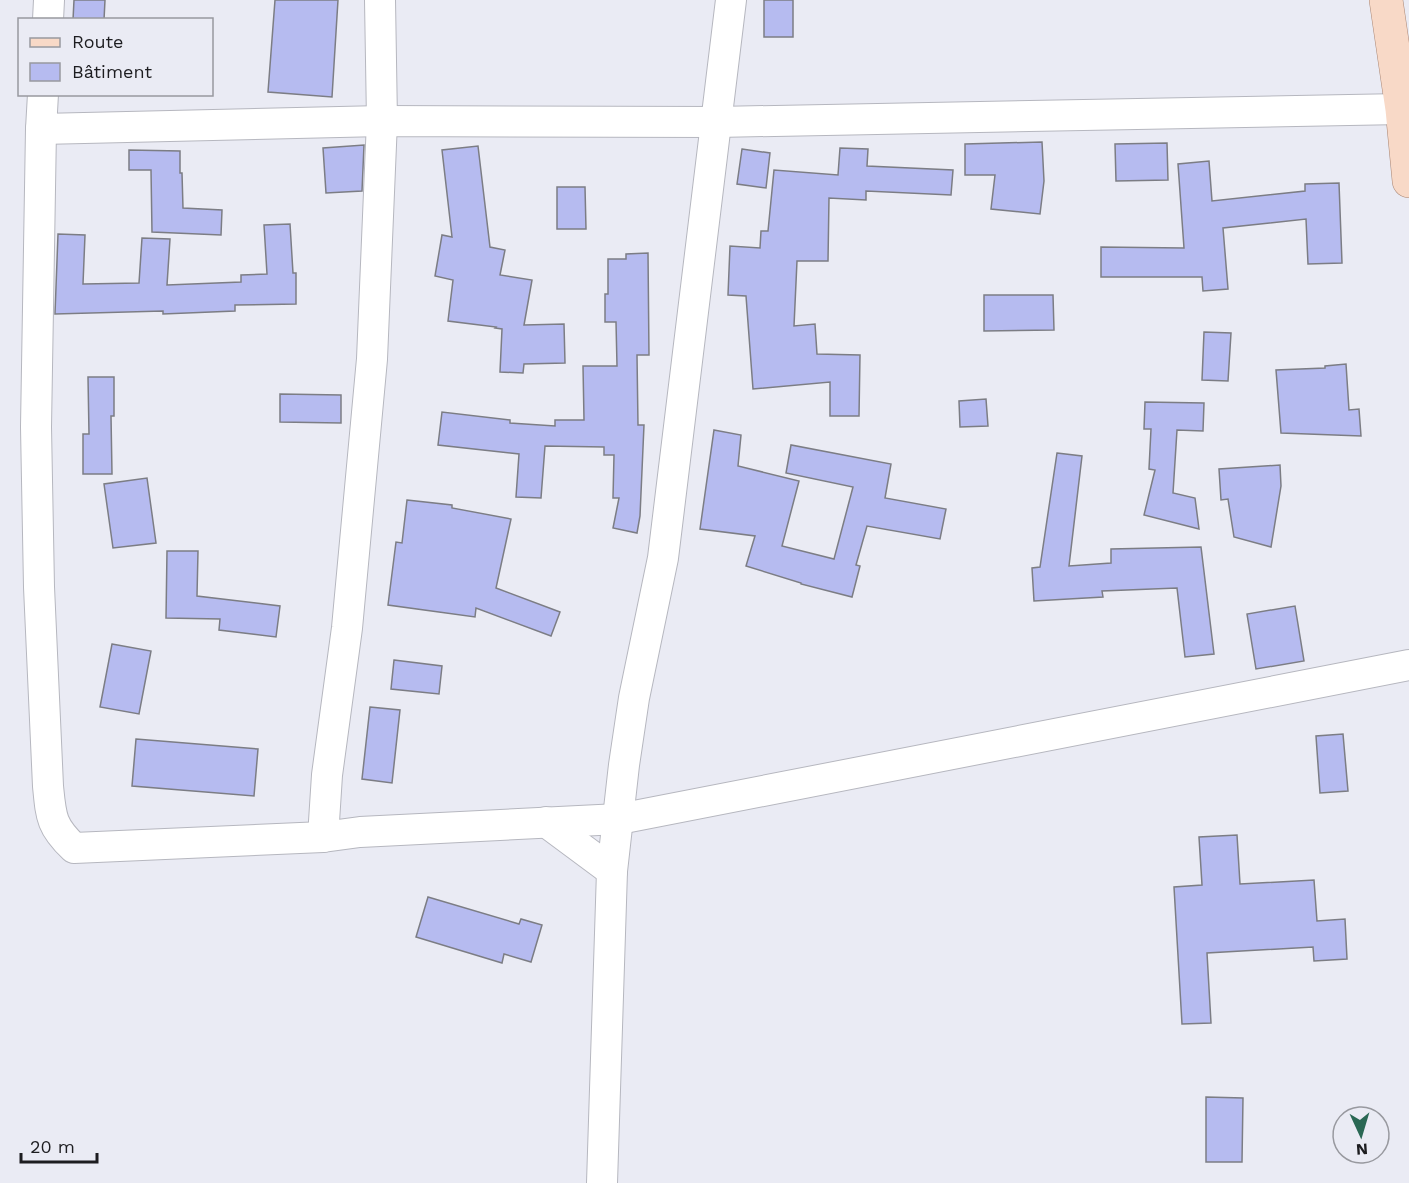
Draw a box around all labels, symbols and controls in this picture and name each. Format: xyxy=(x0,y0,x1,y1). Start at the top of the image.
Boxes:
legend xyxy=(18,18,213,96)
text: Route xyxy=(72,31,124,52)
text: Bâtiment xyxy=(72,61,152,82)
north arrow xyxy=(1331,1105,1391,1165)
scale bar xyxy=(21,1126,98,1164)
text: 20 m xyxy=(30,1136,75,1157)
text: N xyxy=(1355,1140,1369,1159)

